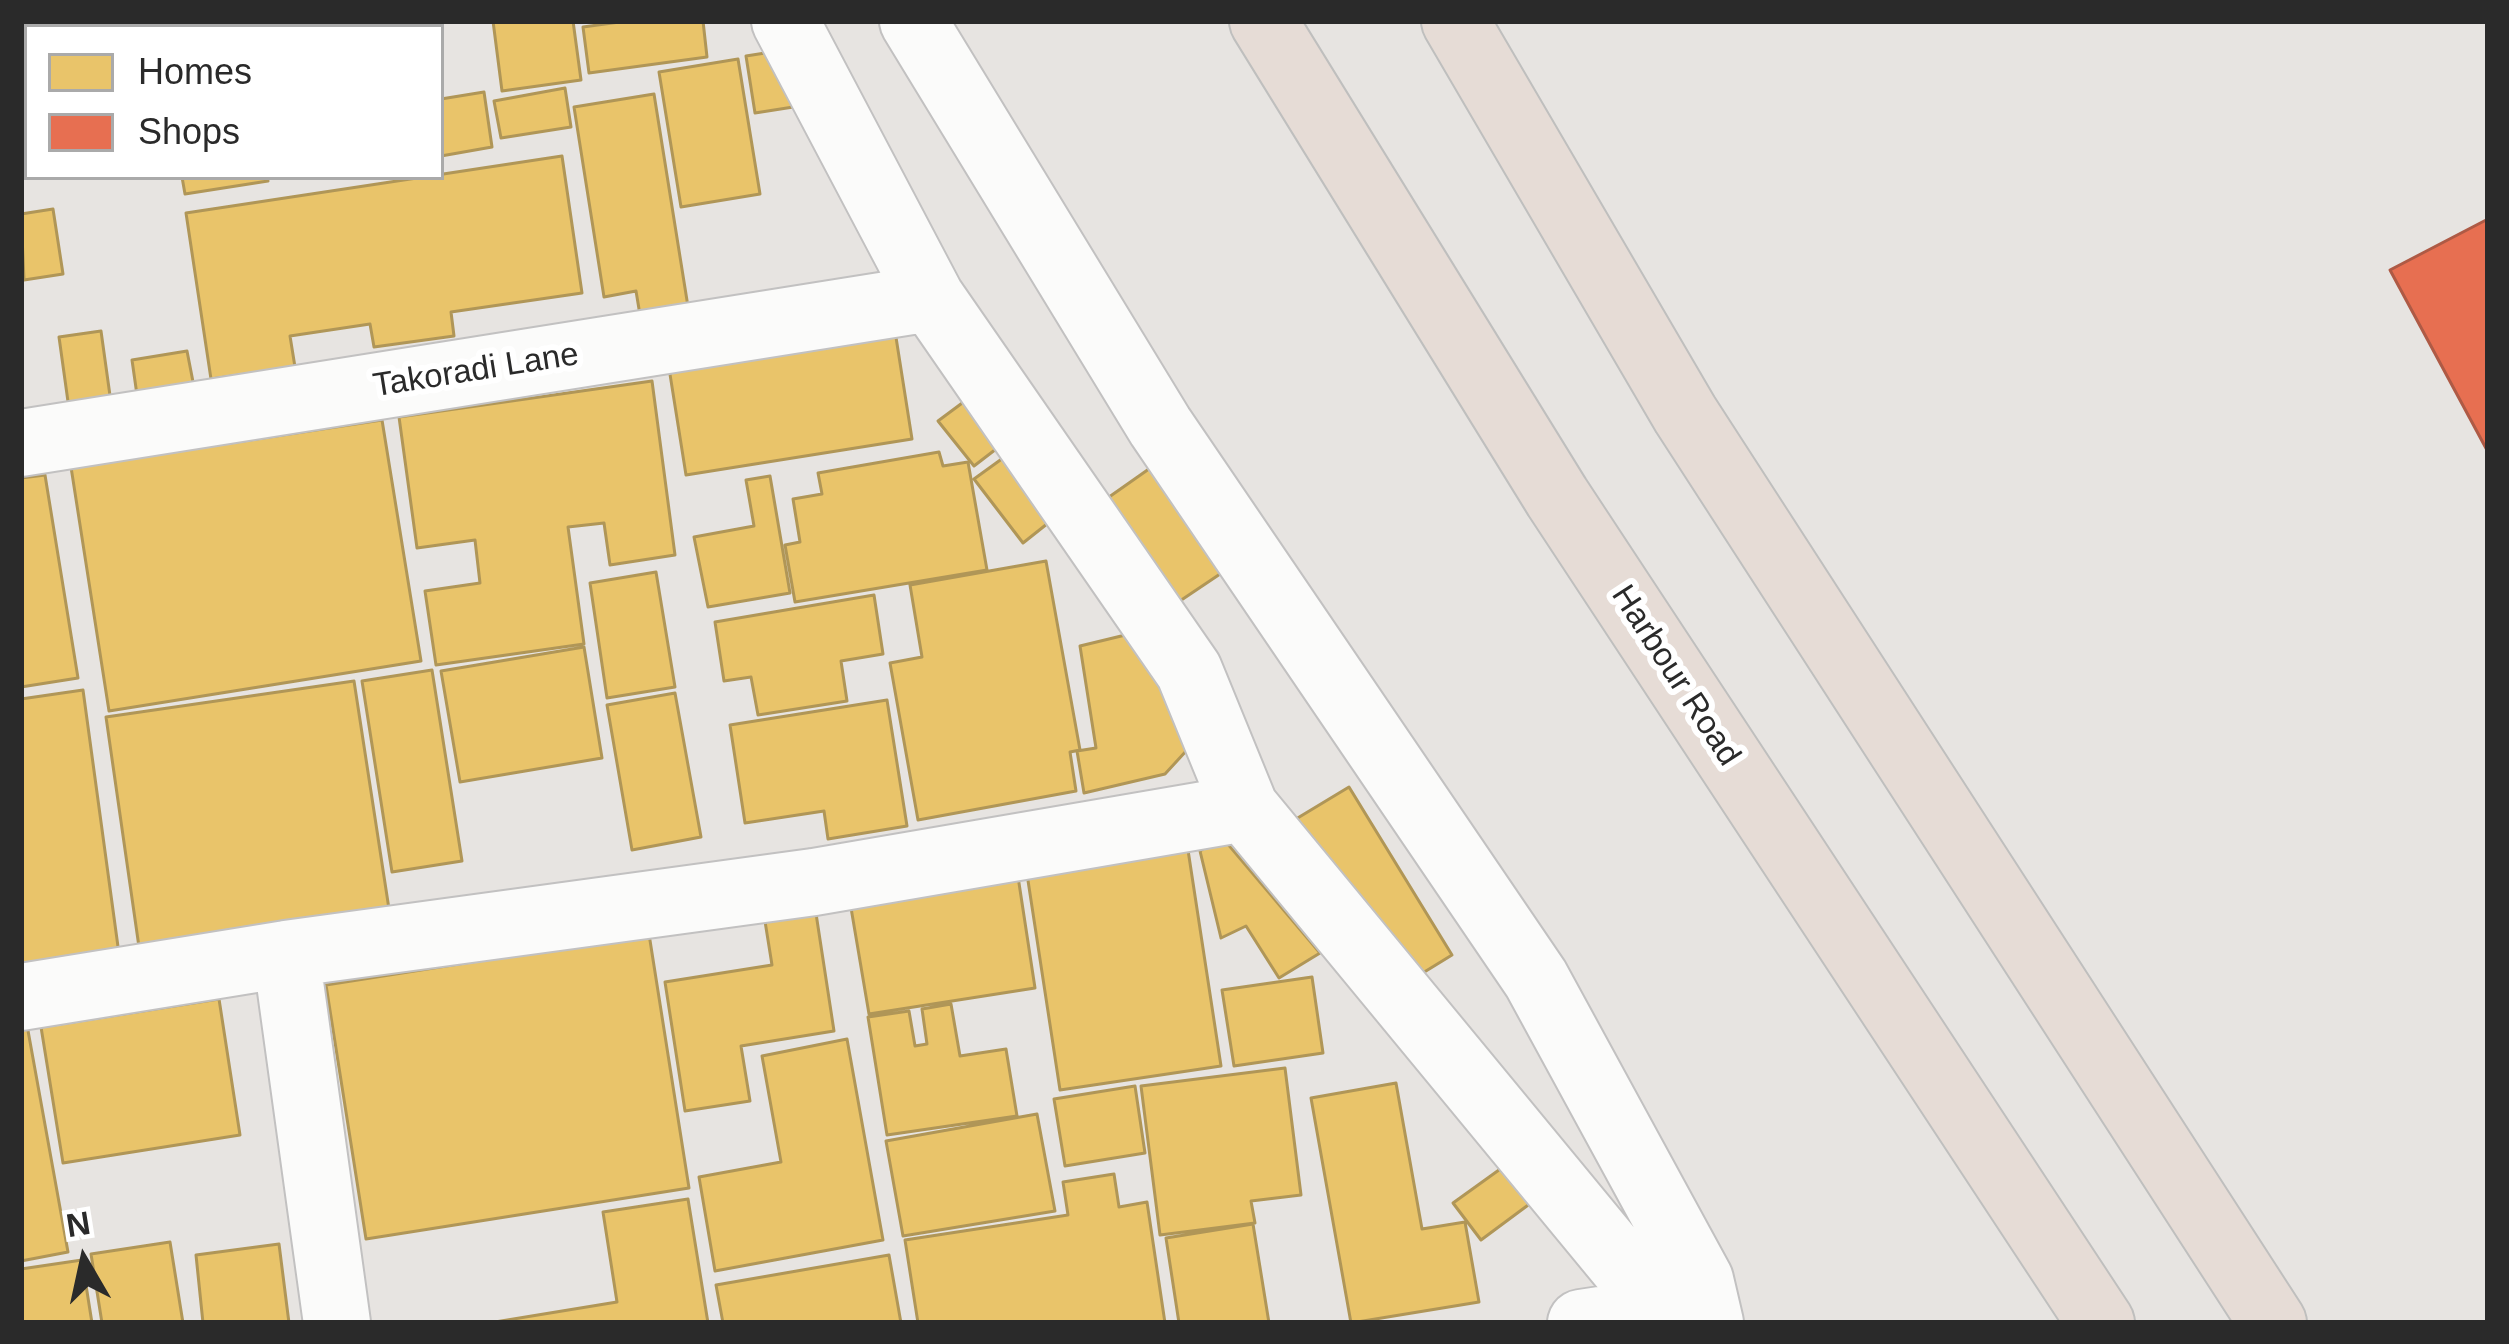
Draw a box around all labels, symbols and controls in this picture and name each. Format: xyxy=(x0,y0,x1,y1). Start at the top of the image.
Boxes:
legend xyxy=(24,24,444,180)
text: Homes xyxy=(138,51,252,92)
text: Shops xyxy=(138,111,240,152)
street label: Takoradi Lane xyxy=(371,335,581,407)
street label: Harbour Road xyxy=(1602,578,1748,774)
north arrow xyxy=(24,1200,144,1320)
text: N xyxy=(64,1204,93,1244)

